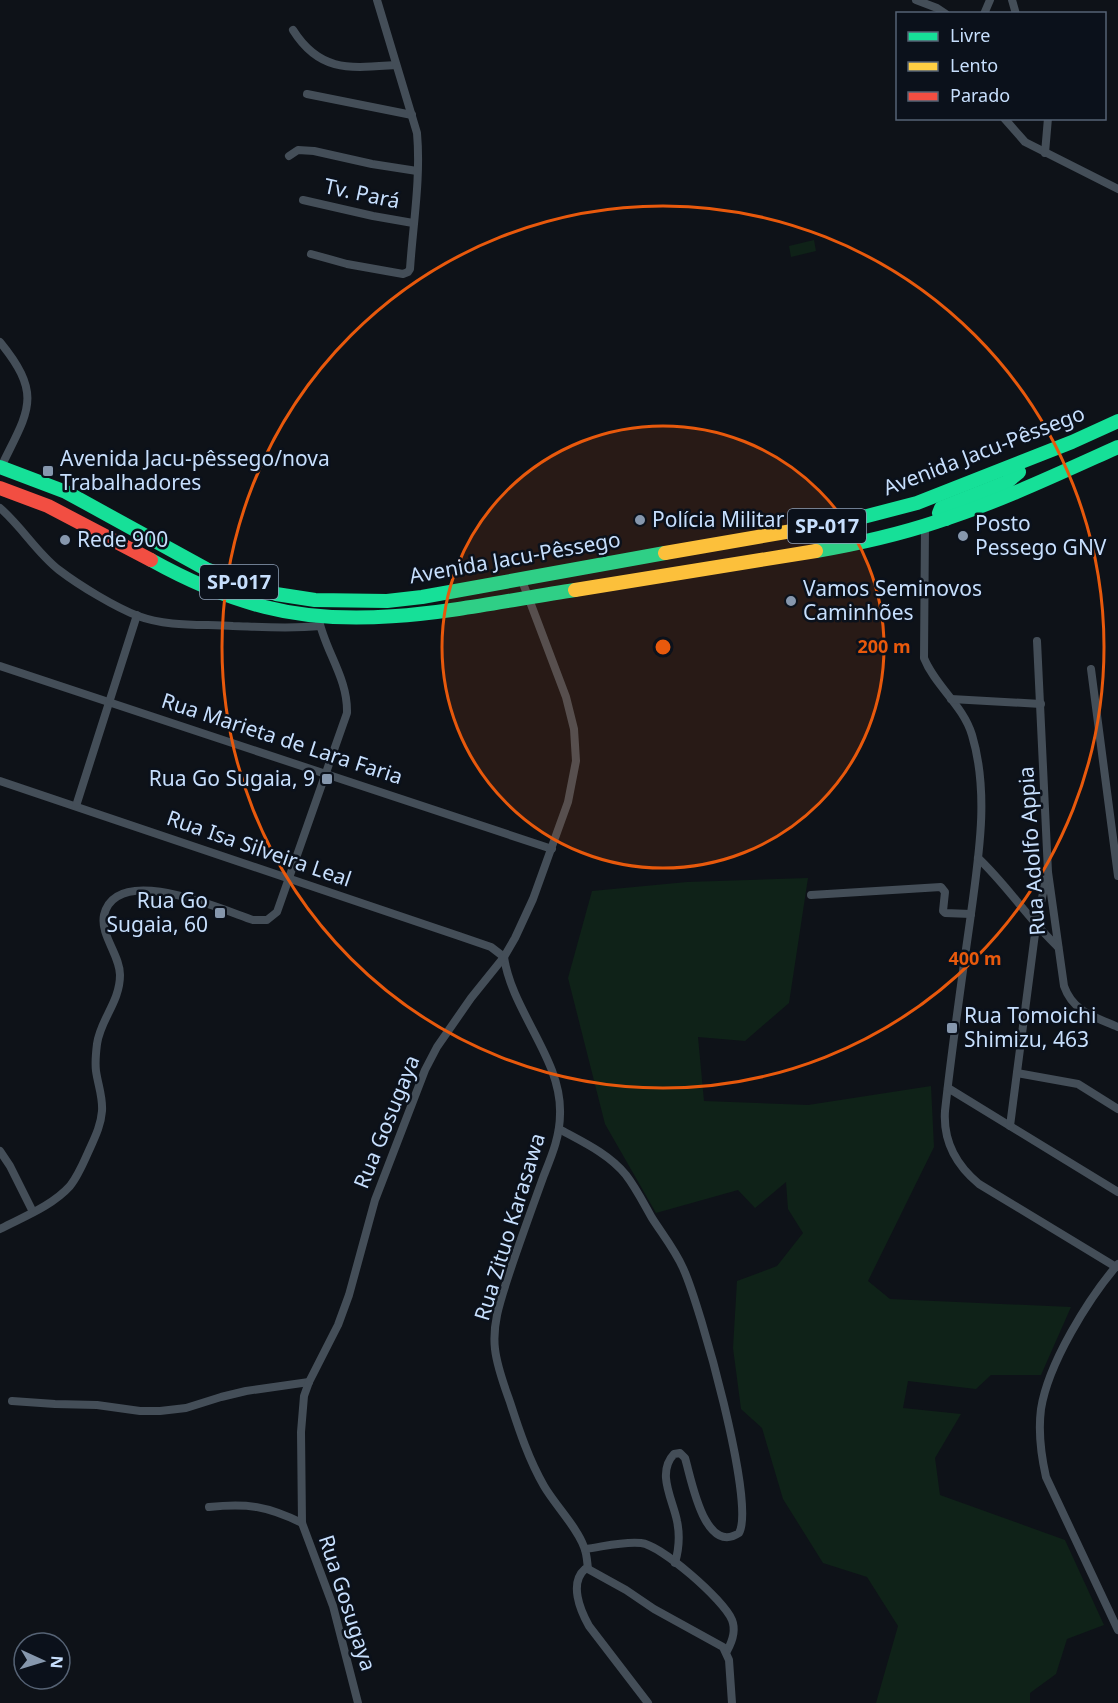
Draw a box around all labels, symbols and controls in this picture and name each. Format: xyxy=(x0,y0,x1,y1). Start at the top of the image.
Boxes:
legend xyxy=(896,12,1106,120)
text: Livre xyxy=(950,23,990,47)
text: Lento xyxy=(950,53,998,77)
text: Parado xyxy=(950,83,1010,107)
street label: Tv. Pará xyxy=(322,171,403,215)
street label: Avenida Jacu-Pêssego xyxy=(879,399,1089,501)
place label: Avenida Jacu-pêssego/nova Trabalhadores xyxy=(60,444,330,496)
marker: Avenida Jacu-pêssego/nova Trabalhadores xyxy=(41,464,55,478)
place label: Polícia Militar xyxy=(652,505,785,533)
road number: SP-017 xyxy=(788,509,866,543)
place label: Posto Pessego GNV xyxy=(975,509,1107,561)
marker: Polícia Militar xyxy=(633,513,647,527)
place label: Rede 900 xyxy=(77,525,168,553)
street label: Avenida Jacu-Pêssego xyxy=(407,525,623,589)
marker: Posto Pessego GNV xyxy=(956,529,970,543)
marker: Rede 900 xyxy=(58,533,72,547)
road number: SP-017 xyxy=(200,565,278,599)
place label: Vamos Seminovos Caminhões xyxy=(803,574,982,626)
marker: Vamos Seminovos Caminhões xyxy=(784,594,798,608)
text: 200 m xyxy=(857,634,911,658)
centre of rings xyxy=(653,637,673,657)
street label: Rua Marieta de Lara Faria xyxy=(158,686,406,790)
place label: Rua Go Sugaia, 9 xyxy=(149,764,315,792)
street label: Rua Adolfo Appia xyxy=(1011,766,1051,937)
marker: Rua Go Sugaia, 9 xyxy=(320,772,334,786)
street label: Rua Isa Silveira Leal xyxy=(163,803,355,893)
place label: Rua Go Sugaia, 60 xyxy=(106,886,208,938)
marker: Rua Go Sugaia, 60 xyxy=(213,906,227,920)
text: 400 m xyxy=(948,946,1002,970)
place label: Rua Tomoichi Shimizu, 463 xyxy=(964,1001,1096,1053)
marker: Rua Tomoichi Shimizu, 463 xyxy=(945,1021,959,1035)
street label: Rua Gosugaya xyxy=(347,1051,426,1192)
street label: Rua Zituo Karasawa xyxy=(467,1130,551,1324)
street label: Rua Gosugaya xyxy=(313,1531,383,1674)
north arrow xyxy=(12,1631,72,1691)
text: N xyxy=(46,1655,68,1669)

